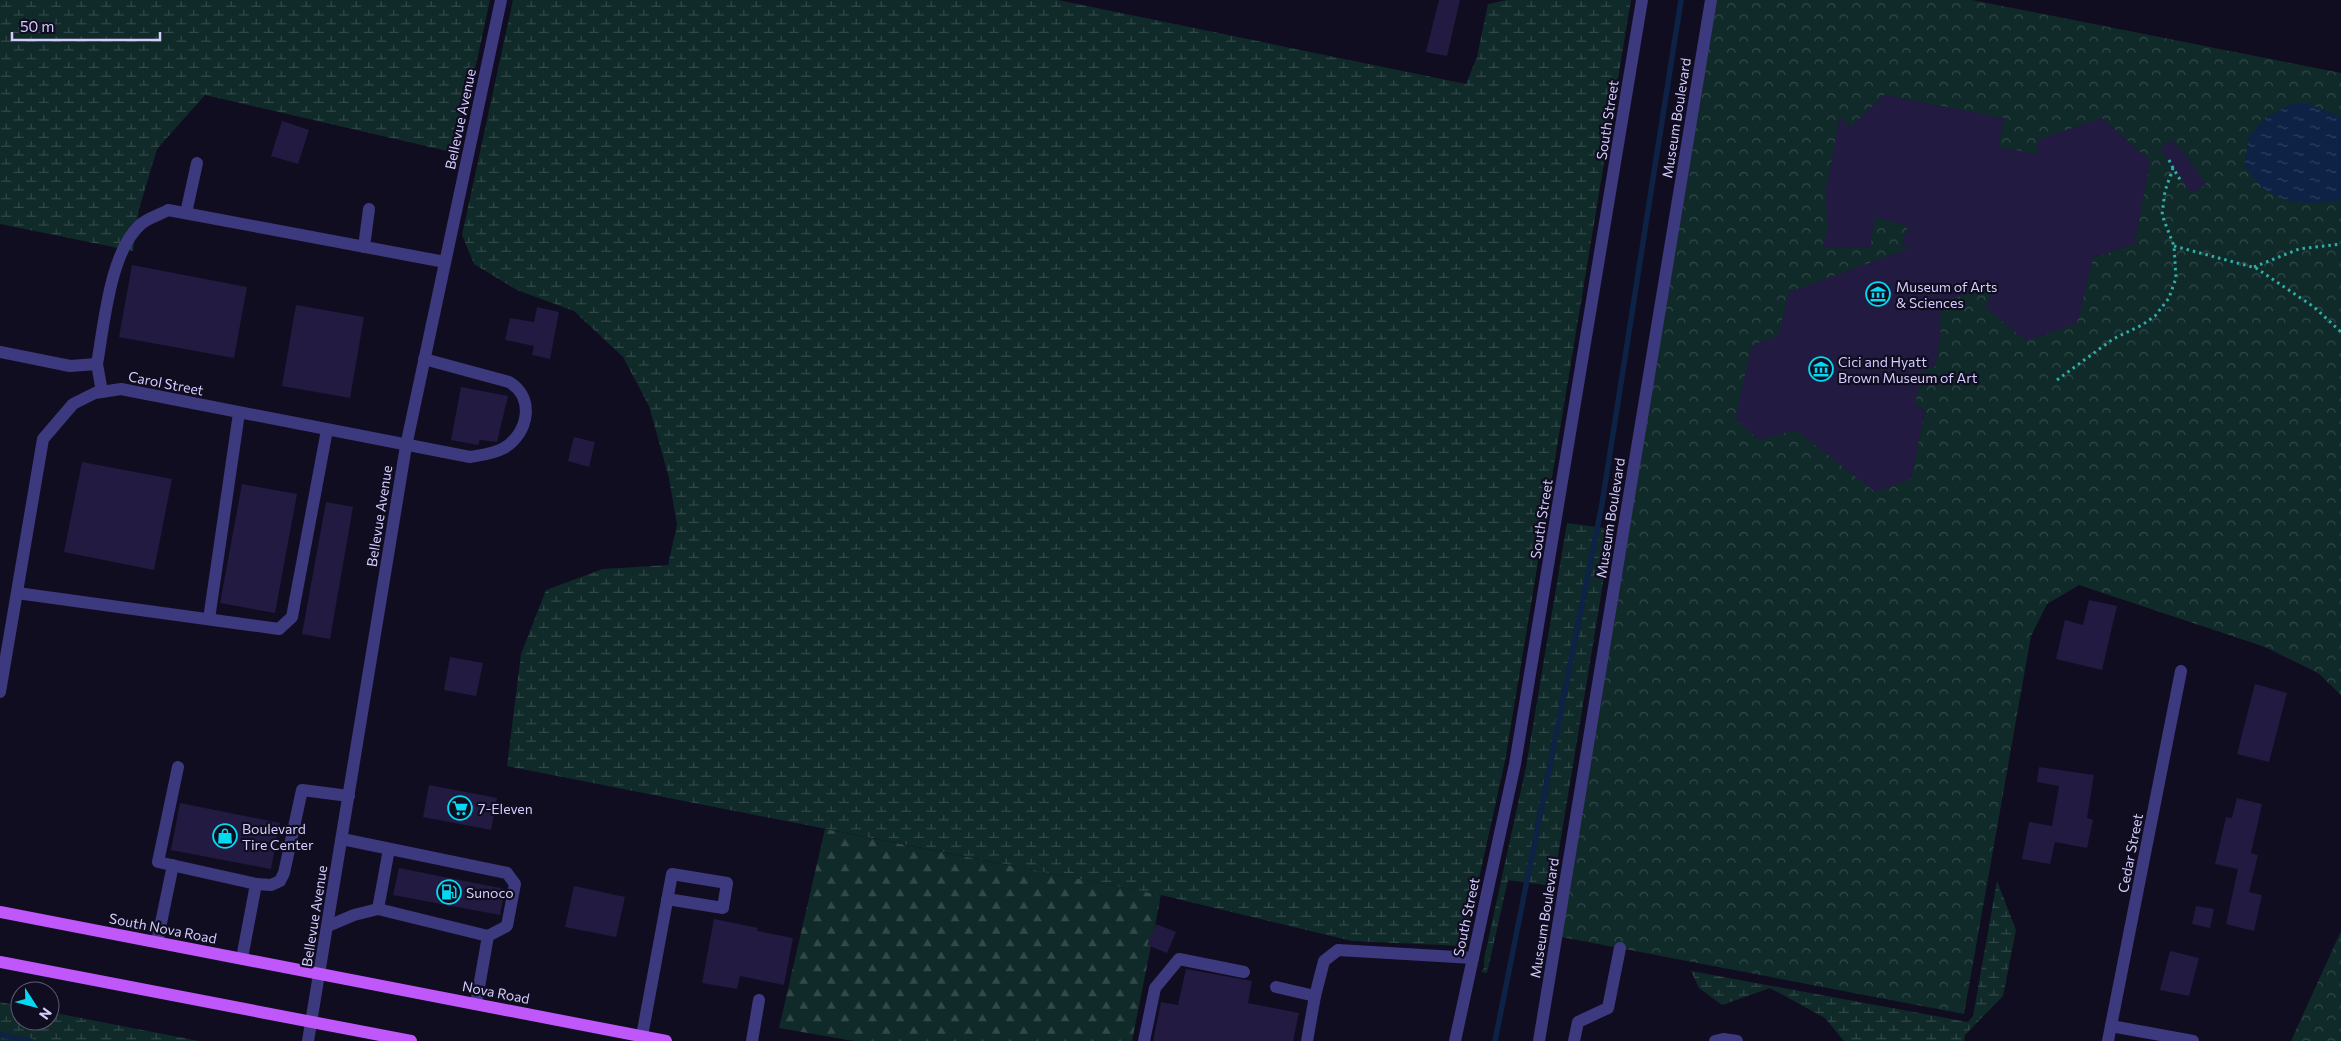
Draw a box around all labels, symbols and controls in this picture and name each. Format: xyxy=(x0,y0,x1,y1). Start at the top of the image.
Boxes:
scale bar xyxy=(12,10,160,42)
text: 50 m xyxy=(20,17,54,35)
street label: Museum Boulevard xyxy=(1658,57,1694,179)
street label: Bellevue Avenue xyxy=(441,67,479,171)
street label: South Street xyxy=(1592,79,1622,161)
place label: Museum of Arts & Sciences xyxy=(1896,278,1998,311)
museum icon: Museum of Arts & Sciences xyxy=(1865,281,1891,307)
place label: Cici and Hyatt Brown Museum of Art xyxy=(1838,353,1978,386)
museum icon: Cici and Hyatt Brown Museum of Art xyxy=(1808,356,1834,382)
street label: Carol Street xyxy=(127,367,205,399)
street label: Museum Boulevard xyxy=(1592,457,1628,579)
street label: Bellevue Avenue xyxy=(363,464,395,568)
street label: South Street xyxy=(1526,478,1556,560)
supermarket icon: 7-Eleven xyxy=(447,795,473,821)
place label: 7-Eleven xyxy=(478,800,533,817)
street label: Cedar Street xyxy=(2114,812,2146,894)
place label: Boulevard Tire Center xyxy=(242,820,314,853)
shop icon: Boulevard Tire Center xyxy=(212,823,238,849)
street label: Museum Boulevard xyxy=(1526,857,1562,979)
street label: Bellevue Avenue xyxy=(298,864,330,968)
street label: South Street xyxy=(1449,876,1483,958)
fuel station icon: Sunoco xyxy=(436,879,462,905)
place label: Sunoco xyxy=(466,884,514,901)
street label: South Nova Road xyxy=(108,909,218,947)
street label: Nova Road xyxy=(461,977,531,1007)
north arrow xyxy=(10,981,60,1031)
text: N xyxy=(36,1005,56,1023)

